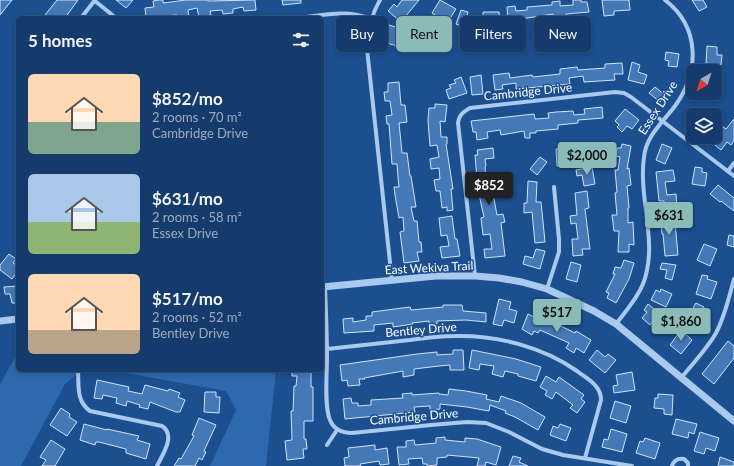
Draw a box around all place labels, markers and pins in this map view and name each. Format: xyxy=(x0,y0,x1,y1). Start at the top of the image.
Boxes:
pin: $2,000 xyxy=(554,142,620,176)
pin: $852 xyxy=(465,172,513,206)
pin: $631 xyxy=(645,202,693,236)
pin: $517 xyxy=(533,299,581,333)
pin: $1,860 xyxy=(648,308,714,342)

